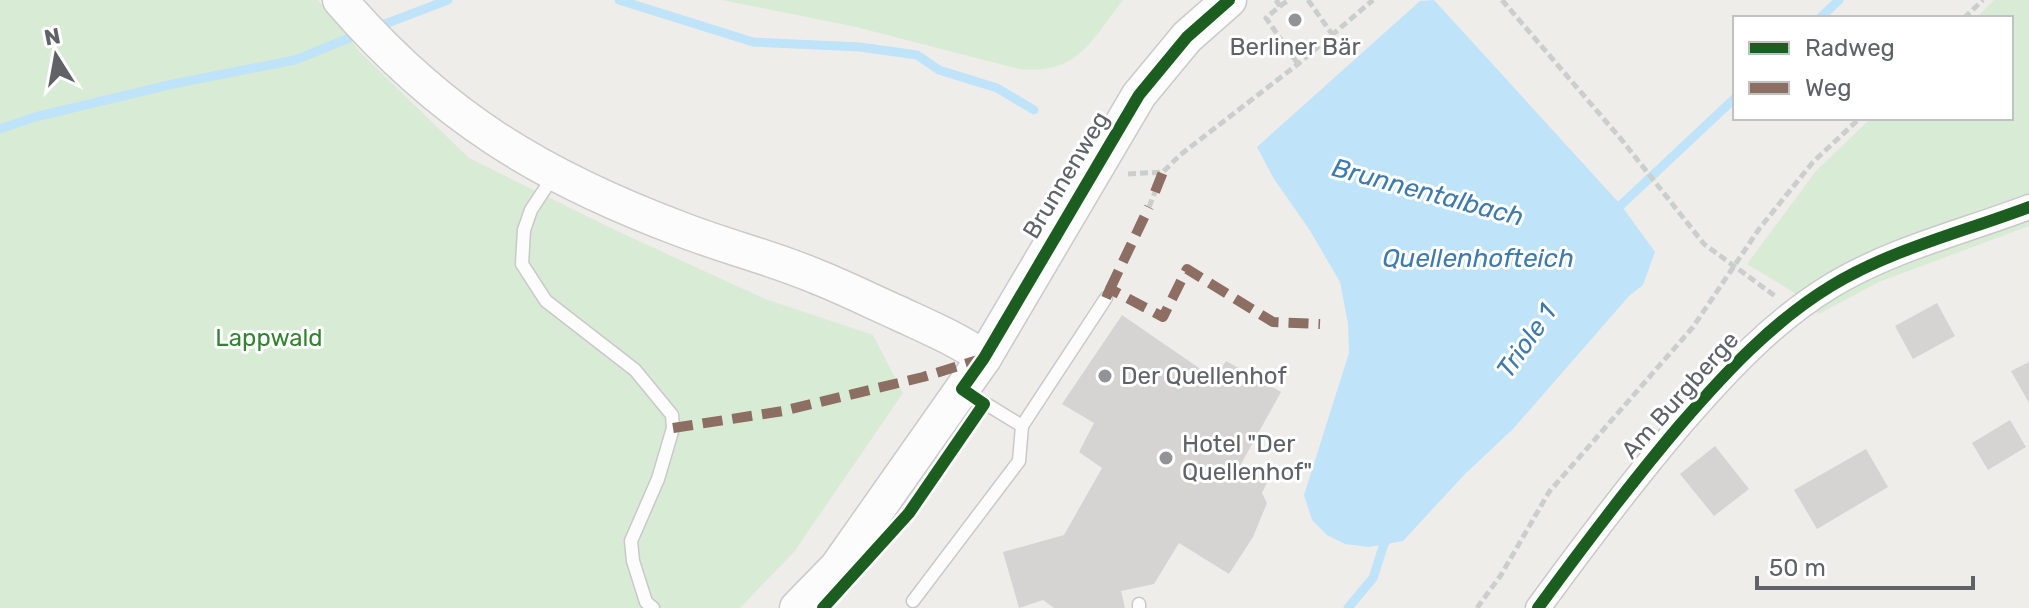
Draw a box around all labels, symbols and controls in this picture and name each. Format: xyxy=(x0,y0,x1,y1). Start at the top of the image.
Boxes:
marker: Berliner Bär xyxy=(1286,11,1304,29)
north arrow xyxy=(16,16,96,96)
legend xyxy=(1733,16,2013,120)
text: N xyxy=(42,22,63,52)
place label: Berliner Bär xyxy=(1229,33,1361,61)
text: Radweg xyxy=(1805,34,1895,62)
text: Weg xyxy=(1805,74,1852,102)
street label: Brunnenweg xyxy=(1017,106,1115,244)
water label: Brunnentalbach xyxy=(1329,152,1527,233)
water label: Quellenhofteich xyxy=(1382,243,1574,274)
water label: Triole 1 xyxy=(1490,298,1563,384)
park label: Lappwald xyxy=(215,324,323,352)
street label: Am Burgberge xyxy=(1616,326,1744,464)
place label: Der Quellenhof xyxy=(1121,362,1287,390)
marker: Der Quellenhof xyxy=(1096,367,1114,385)
place label: Hotel "Der Quellenhof" xyxy=(1182,430,1312,486)
marker: Hotel "Der Quellenhof" xyxy=(1157,449,1175,467)
scale bar xyxy=(1757,540,1973,590)
text: 50 m xyxy=(1769,554,1826,582)

